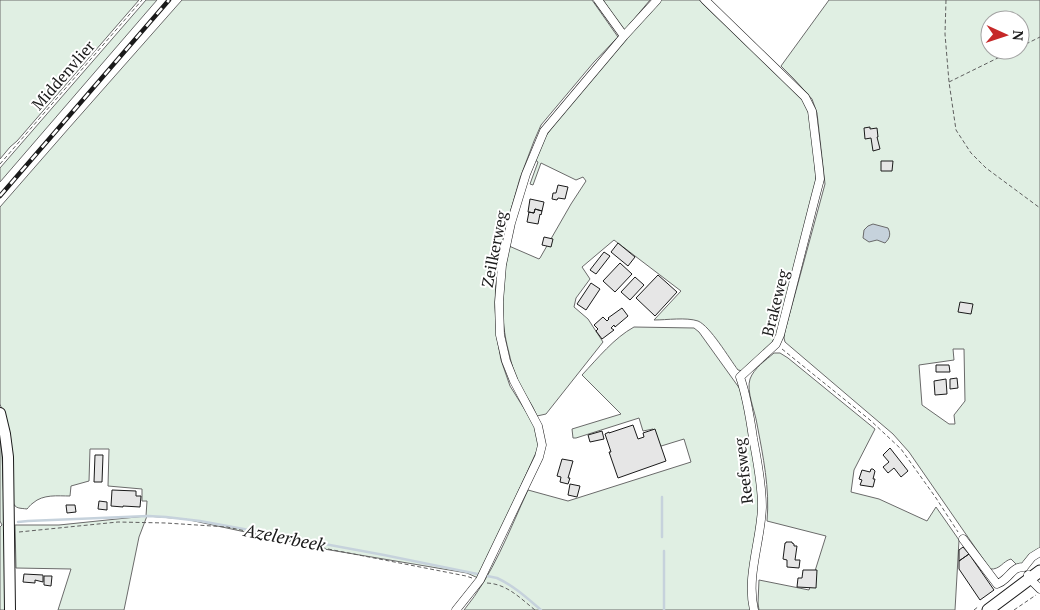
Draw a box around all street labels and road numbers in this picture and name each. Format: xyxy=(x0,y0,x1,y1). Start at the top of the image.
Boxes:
street label: Middenvlier xyxy=(27,35,100,115)
street label: Zeilkerweg xyxy=(476,208,512,289)
street label: Brakeweg xyxy=(756,267,794,339)
street label: Reefsweg xyxy=(728,436,758,505)

